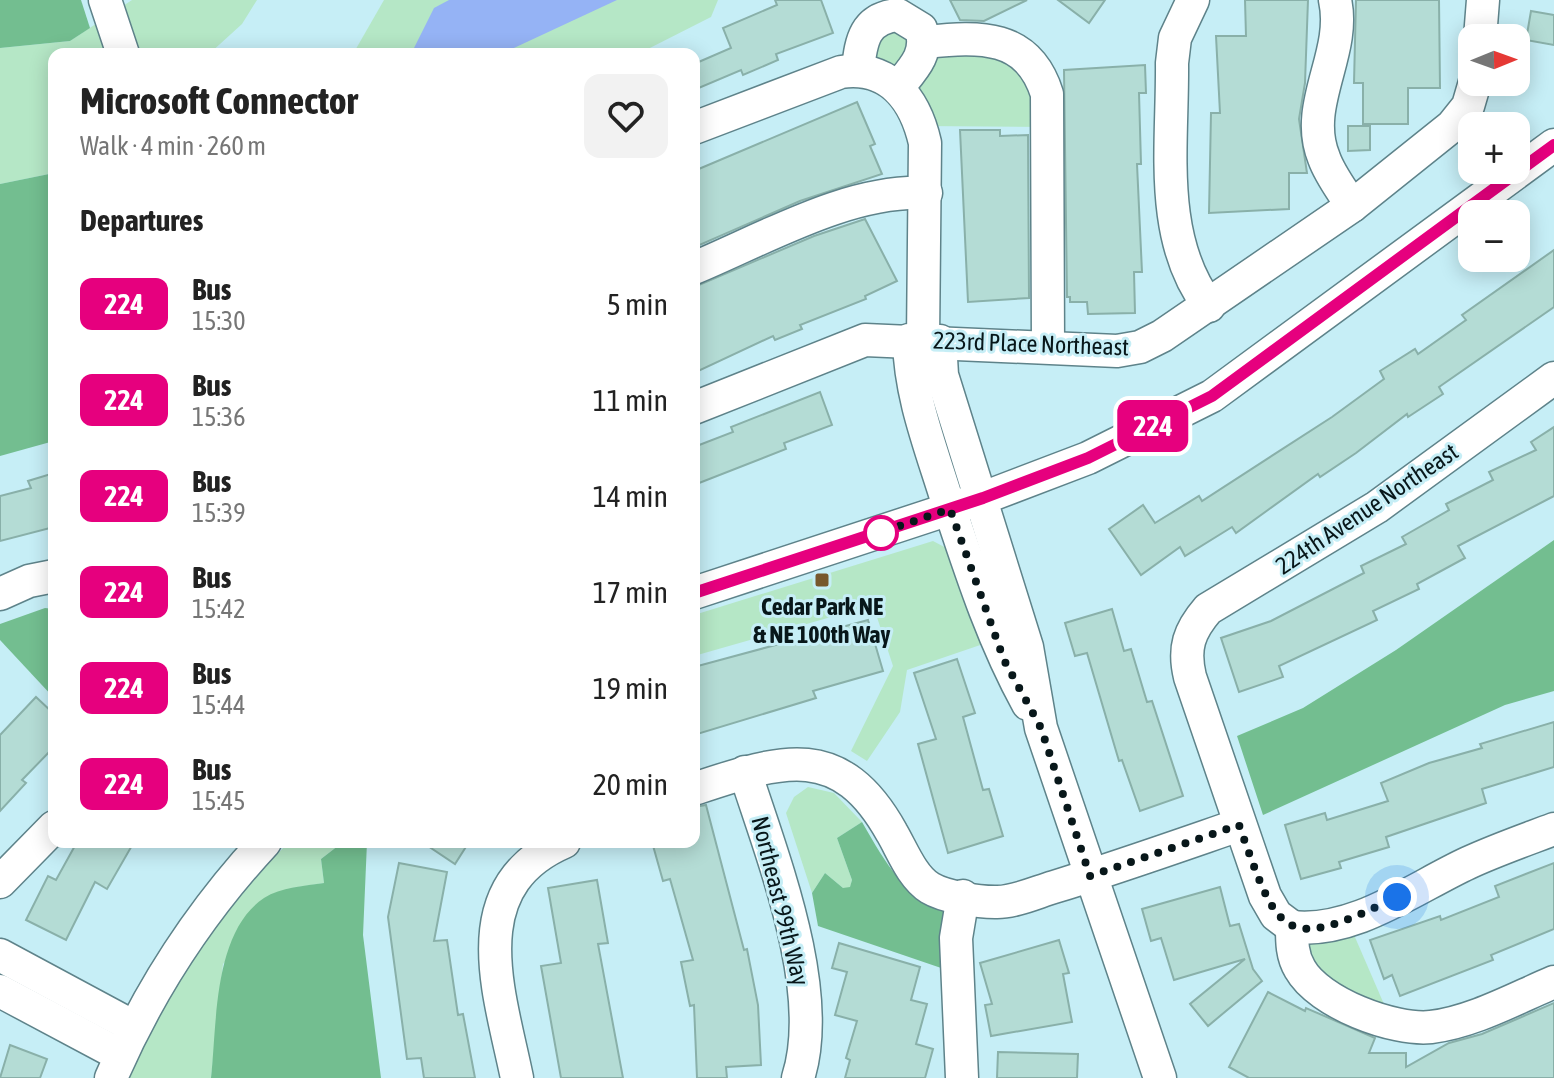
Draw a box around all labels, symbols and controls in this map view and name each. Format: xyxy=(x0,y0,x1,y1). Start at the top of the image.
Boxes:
north arrow xyxy=(1458,24,1530,96)
map controls xyxy=(1458,24,1530,272)
button: heart xyxy=(584,74,668,158)
text: Microsoft Connector xyxy=(80,79,358,122)
button: + xyxy=(1458,112,1530,184)
text: Walk · 4 min · 260 m xyxy=(80,131,266,161)
button: − xyxy=(1458,200,1530,272)
text: Departures xyxy=(80,203,203,237)
text: Bus xyxy=(192,272,231,306)
text: 5 min xyxy=(607,287,668,321)
text: 224 xyxy=(104,288,144,320)
text: 15:30 xyxy=(192,306,246,336)
street label: 223rd Place Northeast xyxy=(933,327,1130,360)
text: Bus xyxy=(192,368,231,402)
text: 11 min xyxy=(593,383,668,417)
text: 224 xyxy=(104,384,144,416)
line badge: 224 xyxy=(1107,400,1199,452)
text: 15:36 xyxy=(192,402,246,432)
text: 224 xyxy=(1133,410,1173,442)
street label: 224th Avenue Northeast xyxy=(1271,438,1463,580)
text: Bus xyxy=(192,464,231,498)
text: 14 min xyxy=(593,479,668,513)
text: 224 xyxy=(104,480,144,512)
text: 15:39 xyxy=(192,498,246,528)
unlabelled marker xyxy=(864,516,898,550)
text: Bus xyxy=(192,560,231,594)
marker: Cedar Park NE & NE 100th Way xyxy=(813,571,831,589)
text: 17 min xyxy=(593,575,668,609)
text: 224 xyxy=(104,576,144,608)
place label: Cedar Park NE & NE 100th Way xyxy=(754,593,891,648)
text: 15:42 xyxy=(192,594,246,624)
text: Bus xyxy=(192,656,231,690)
text: 19 min xyxy=(593,671,668,705)
text: 224 xyxy=(104,672,144,704)
text: 15:44 xyxy=(192,690,246,720)
text: Bus xyxy=(192,752,231,786)
text: 20 min xyxy=(593,767,668,801)
text: 224 xyxy=(104,768,144,800)
text: 15:45 xyxy=(192,786,246,816)
street label: Northeast 99th Way xyxy=(746,813,815,989)
your location xyxy=(1377,877,1417,917)

